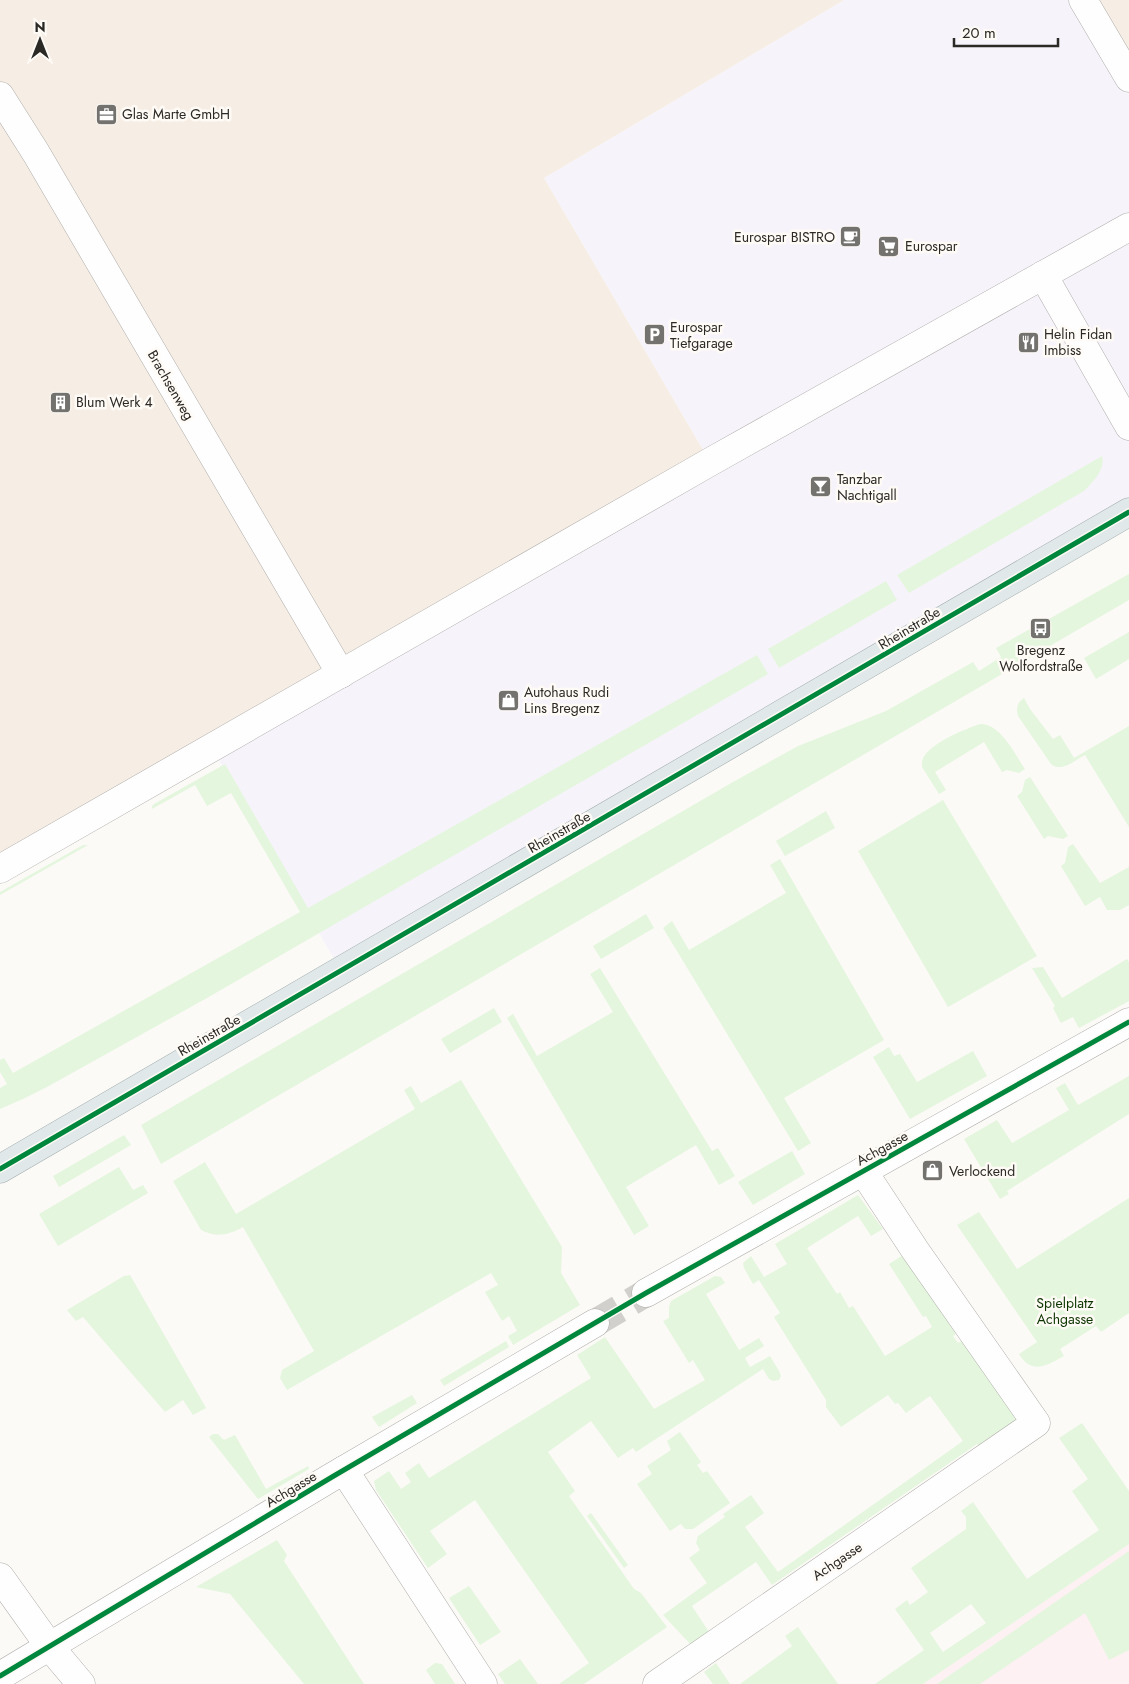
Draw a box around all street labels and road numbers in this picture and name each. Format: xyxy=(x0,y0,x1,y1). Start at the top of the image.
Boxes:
street label: Brachsenweg xyxy=(143,346,199,424)
street label: Rheinstraße xyxy=(874,602,944,654)
street label: Rheinstraße xyxy=(524,806,594,858)
street label: Rheinstraße xyxy=(174,1009,244,1061)
street label: Achgasse xyxy=(852,1126,912,1170)
street label: Achgasse xyxy=(262,1466,320,1512)
street label: Achgasse xyxy=(808,1537,866,1585)

